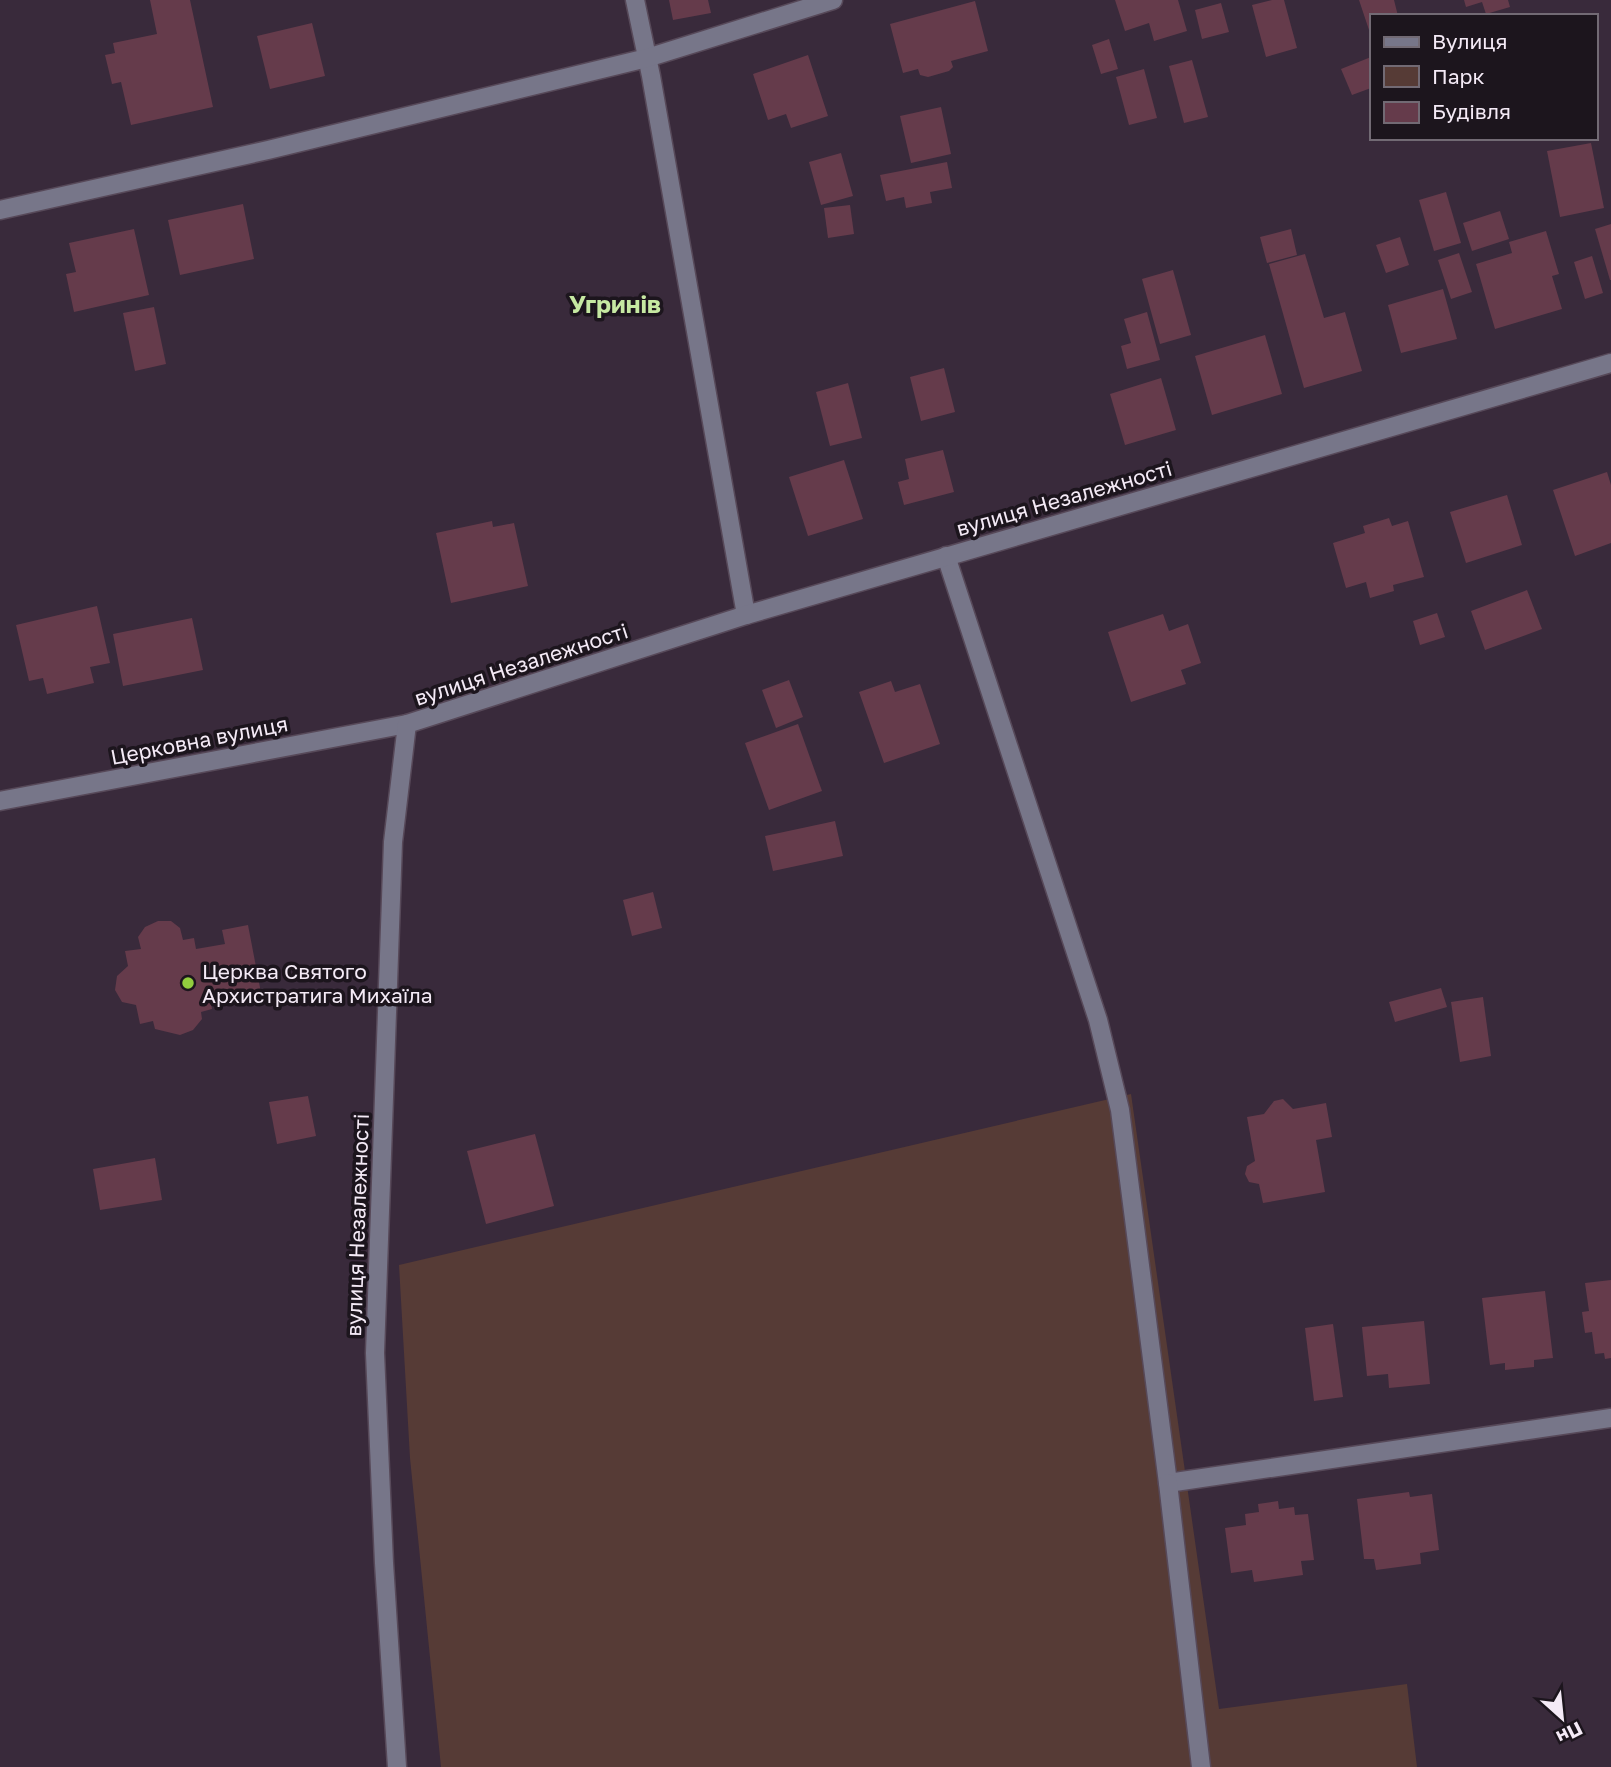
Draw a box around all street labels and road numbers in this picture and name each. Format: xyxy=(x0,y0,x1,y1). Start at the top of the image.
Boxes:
street label: вулиця Незалежності xyxy=(953,455,1175,541)
street label: вулиця Незалежності xyxy=(411,617,631,711)
street label: Церковна вулиця xyxy=(108,710,290,770)
street label: вулиця Незалежності xyxy=(340,1113,374,1337)

